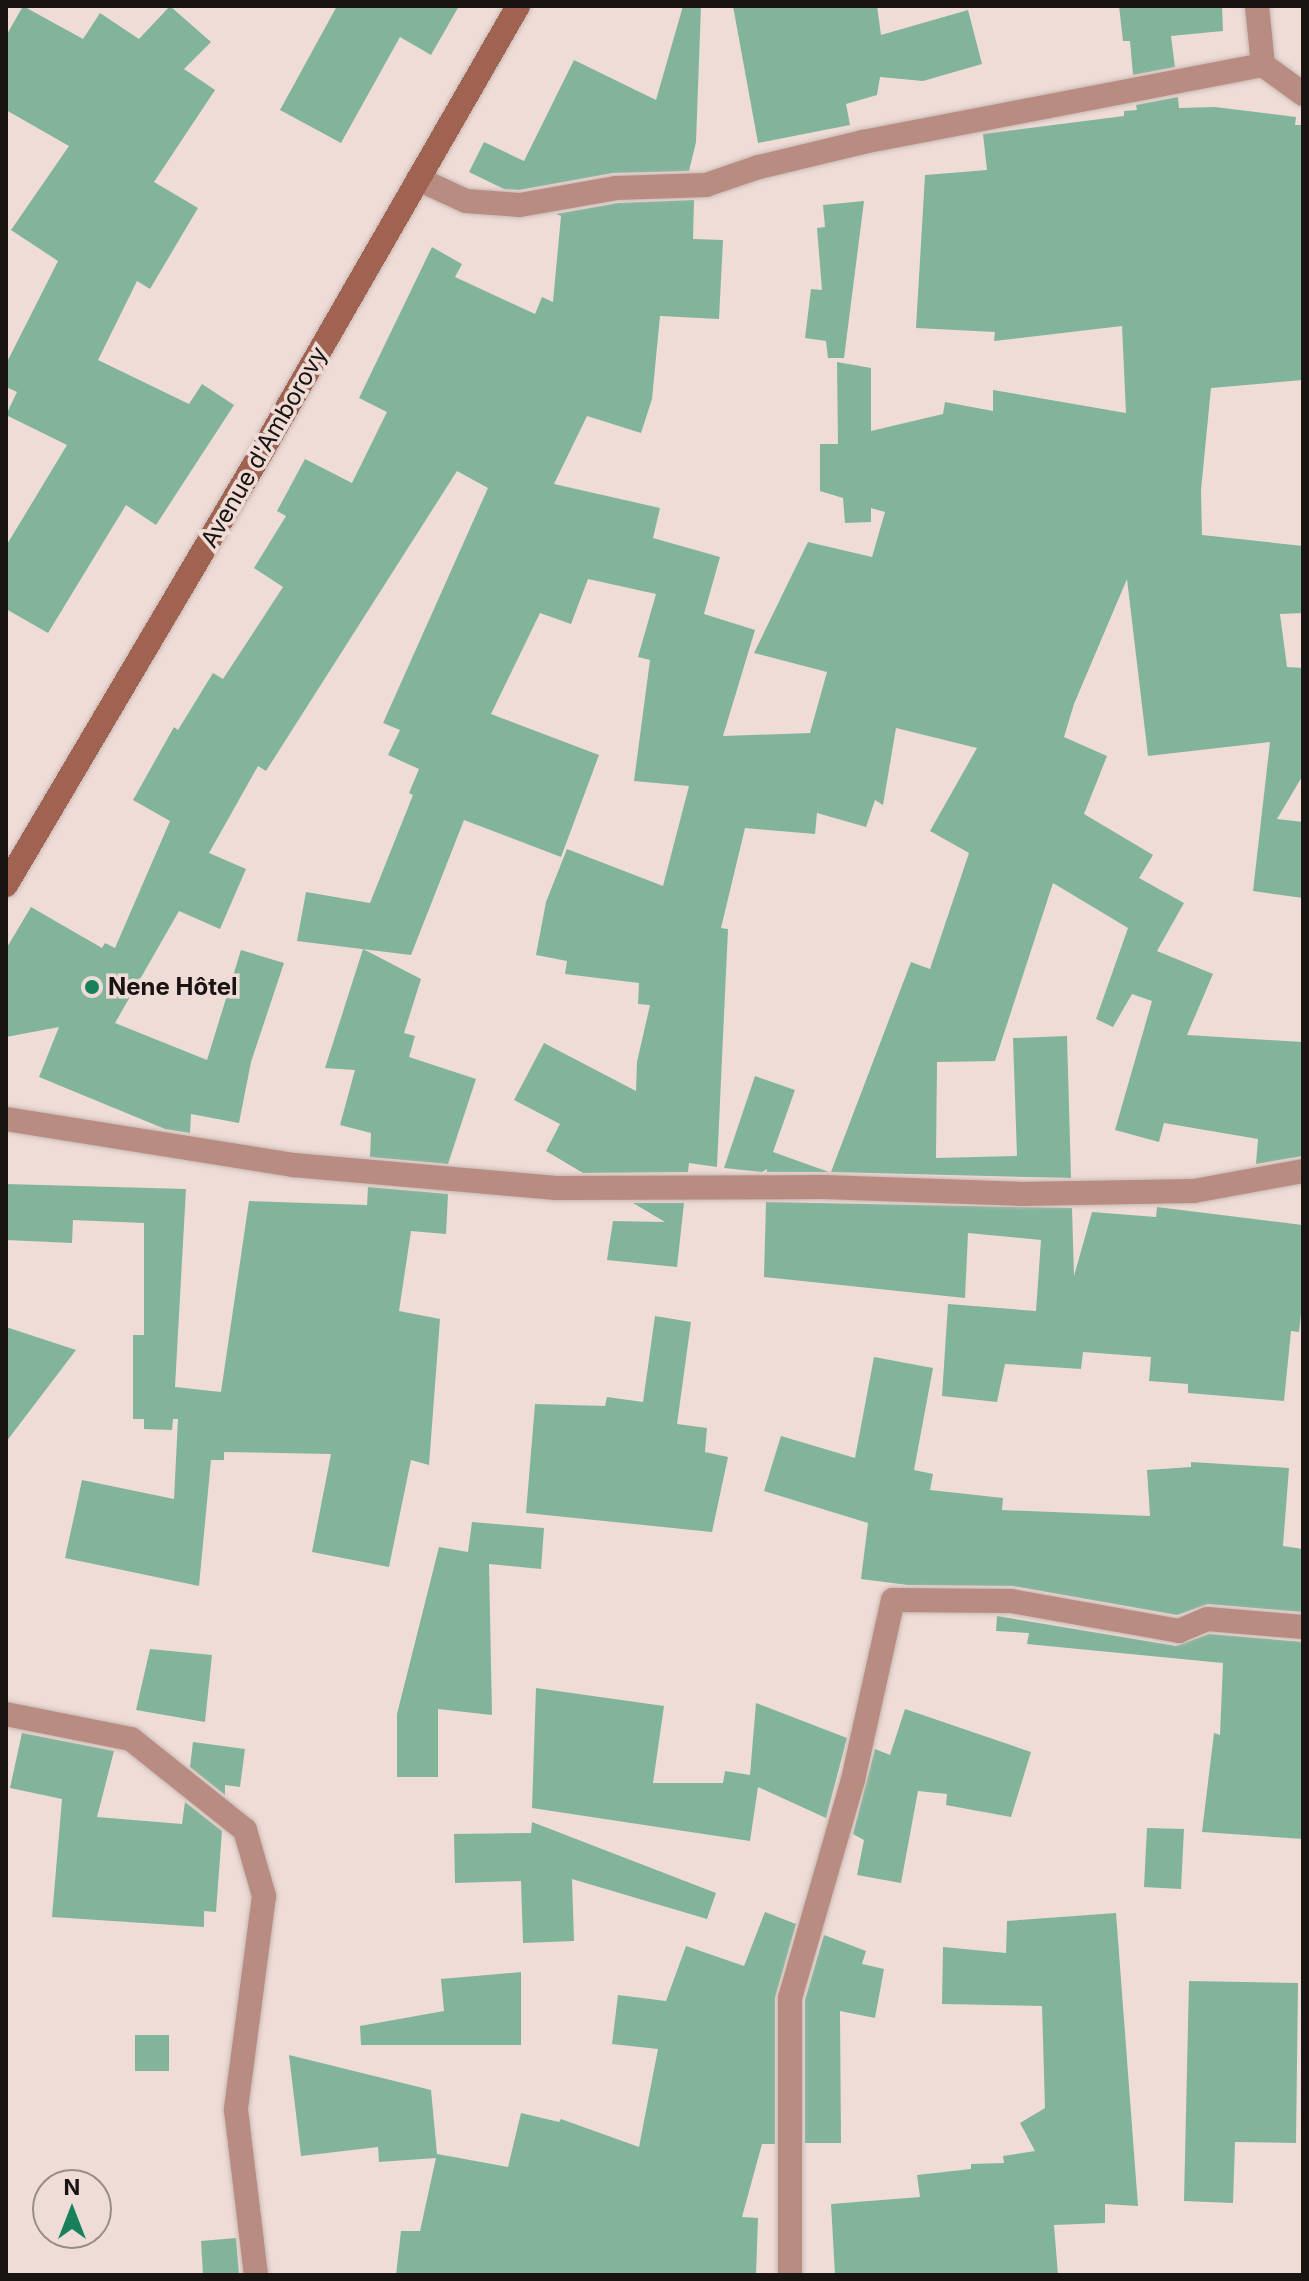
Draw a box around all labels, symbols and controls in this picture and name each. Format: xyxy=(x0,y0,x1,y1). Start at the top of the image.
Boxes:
street label: Avenue d'Amborovy xyxy=(195,341,333,553)
place label: Nene Hôtel xyxy=(108,973,238,1001)
marker: Nene Hôtel xyxy=(83,978,101,996)
north arrow xyxy=(32,2169,112,2249)
text: N xyxy=(64,2174,80,2200)

